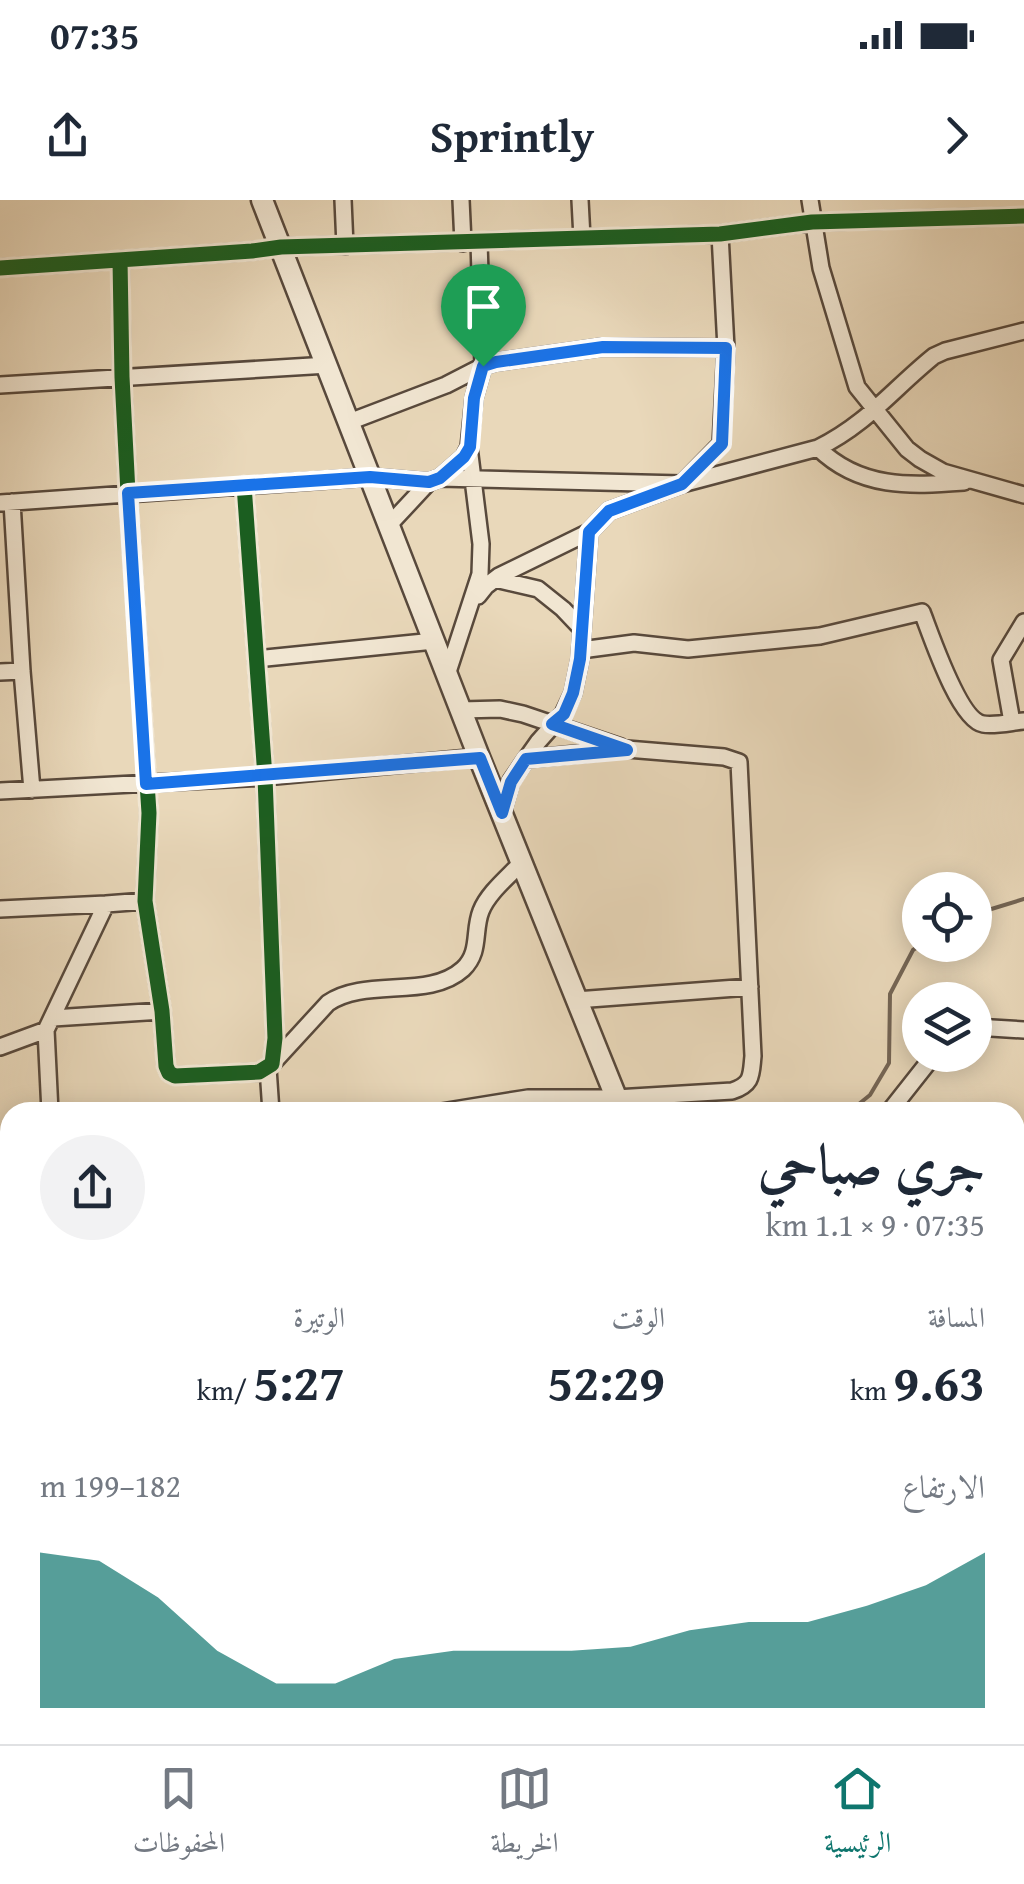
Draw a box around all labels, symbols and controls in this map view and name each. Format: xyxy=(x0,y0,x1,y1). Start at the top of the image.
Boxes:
text: 07:35 xyxy=(50,7,140,63)
text: Sprintly xyxy=(430,103,594,168)
icon: share xyxy=(40,108,95,163)
icon: forward xyxy=(929,108,984,163)
pin xyxy=(441,264,526,367)
icon: arrive xyxy=(456,279,511,334)
map controls xyxy=(902,872,992,1072)
button: locate xyxy=(902,872,992,962)
button: layers xyxy=(902,982,992,1072)
text: جري صباحي xyxy=(758,1123,985,1203)
button: share xyxy=(40,1135,145,1240)
text: 07:35 · 9 × 1.1 km xyxy=(766,1201,985,1248)
text: الوتيرة xyxy=(293,1296,345,1337)
text: الوقت xyxy=(611,1296,665,1337)
text: المسافة xyxy=(928,1296,985,1337)
text: 5:27 xyxy=(253,1345,345,1418)
text: 52:29 xyxy=(547,1345,665,1418)
text: 9.63 xyxy=(893,1345,985,1418)
text: /km xyxy=(197,1369,253,1410)
text: km xyxy=(850,1369,893,1410)
text: 182–199 m xyxy=(40,1462,181,1509)
text: الارتفاع xyxy=(902,1463,985,1510)
tab: المحفوظات xyxy=(133,1761,225,1870)
tab: الخريطة xyxy=(490,1761,559,1870)
tab: الرئيسية xyxy=(824,1761,891,1870)

